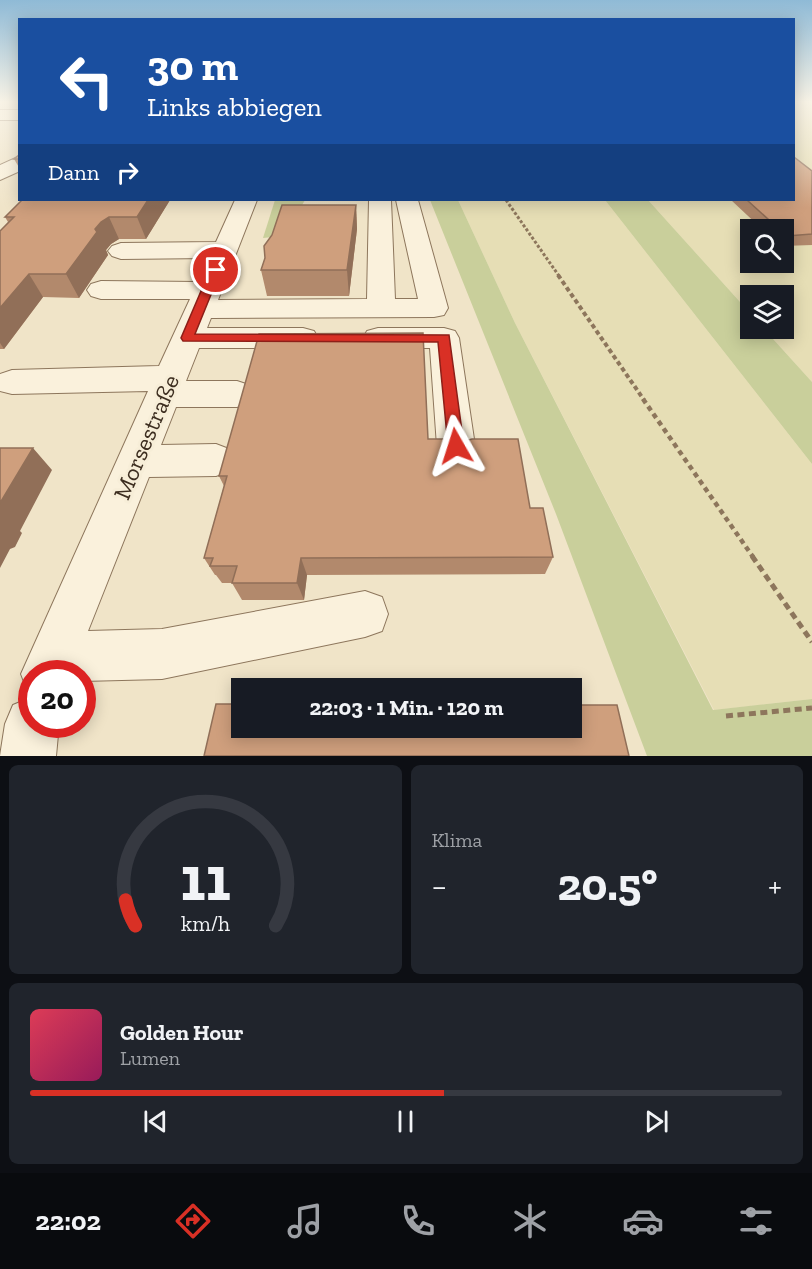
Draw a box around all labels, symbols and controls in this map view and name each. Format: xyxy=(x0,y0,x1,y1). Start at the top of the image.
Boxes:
text: 30 m xyxy=(147,40,238,91)
icon: left xyxy=(48,42,126,120)
text: Links abbiegen xyxy=(147,91,322,123)
icon: right xyxy=(111,156,144,189)
text: Dann xyxy=(48,159,99,186)
map controls xyxy=(740,219,794,339)
button: search xyxy=(740,219,794,273)
pin xyxy=(190,244,241,295)
icon: arrive xyxy=(199,253,232,286)
button: layers xyxy=(740,285,794,339)
street label: Morsestraße xyxy=(107,370,185,504)
position arrow xyxy=(424,414,488,478)
speed limit sign: 20 xyxy=(18,660,96,738)
text: 22:03 · 1 Min. · 120 m xyxy=(309,694,504,721)
text: Klima xyxy=(432,828,482,852)
text: 11 xyxy=(180,841,230,916)
text: 20.5° xyxy=(557,858,658,912)
text: − xyxy=(432,866,447,905)
text: + xyxy=(768,866,782,905)
text: km/h xyxy=(181,912,230,937)
text: Golden Hour xyxy=(120,1019,244,1046)
text: Lumen xyxy=(120,1046,180,1070)
icon: previous xyxy=(139,1105,172,1138)
icon: pause xyxy=(389,1105,422,1138)
icon: next xyxy=(640,1105,673,1138)
icon: directions xyxy=(172,1200,214,1242)
icon: music xyxy=(284,1200,326,1242)
icon: phone xyxy=(397,1200,439,1242)
icon: climate xyxy=(509,1200,551,1242)
icon: car xyxy=(622,1200,664,1242)
icon: filters xyxy=(735,1200,777,1242)
text: 22:02 xyxy=(35,1205,101,1237)

